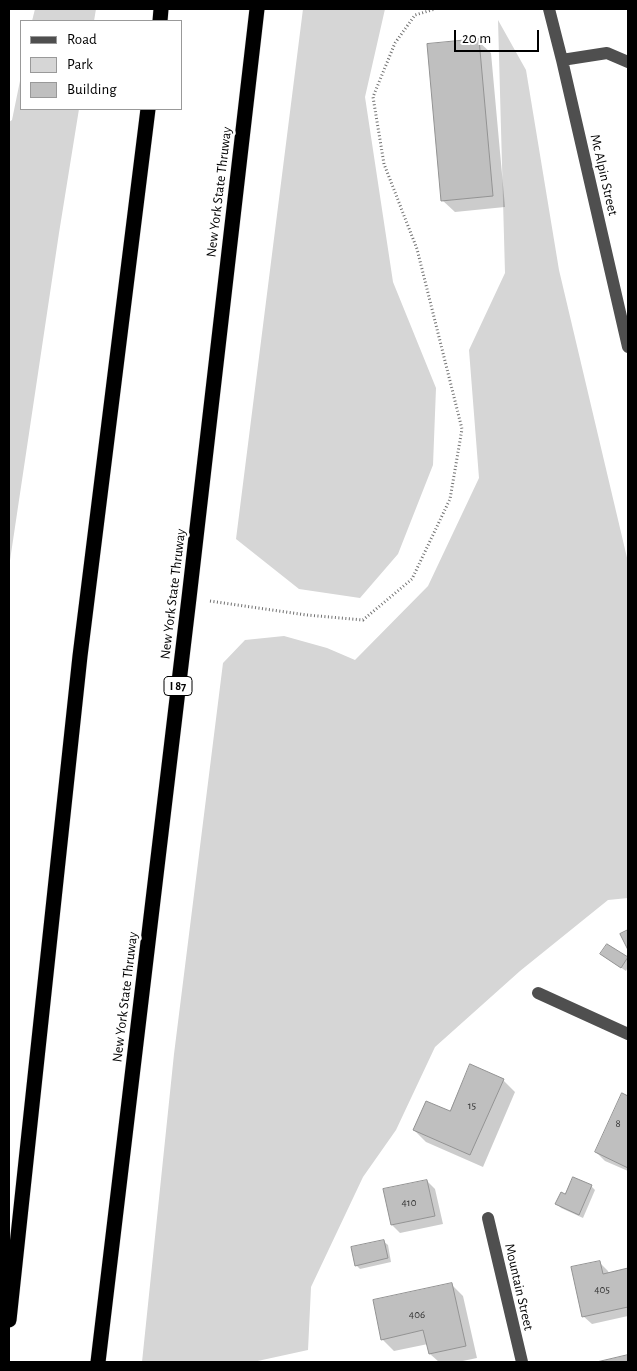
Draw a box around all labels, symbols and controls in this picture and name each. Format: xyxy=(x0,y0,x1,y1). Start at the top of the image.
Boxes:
legend xyxy=(20,20,182,110)
scale bar xyxy=(457,20,542,52)
text: 20 m xyxy=(462,31,491,46)
text: Road xyxy=(67,32,97,47)
text: Park xyxy=(67,57,93,72)
text: Building xyxy=(67,82,117,97)
street label: New York State Thruway xyxy=(203,126,235,258)
street label: Mc Alpin Street xyxy=(586,133,622,217)
street label: New York State Thruway xyxy=(157,528,189,660)
road number: I 87 xyxy=(164,676,192,696)
street label: New York State Thruway xyxy=(109,931,141,1063)
house number: 15 xyxy=(468,1099,476,1113)
house number: 8 xyxy=(615,1117,621,1131)
house number: 410 xyxy=(402,1196,416,1210)
street label: Mountain Street xyxy=(501,1242,537,1332)
house number: 405 xyxy=(594,1283,610,1297)
house number: 406 xyxy=(409,1308,425,1322)

